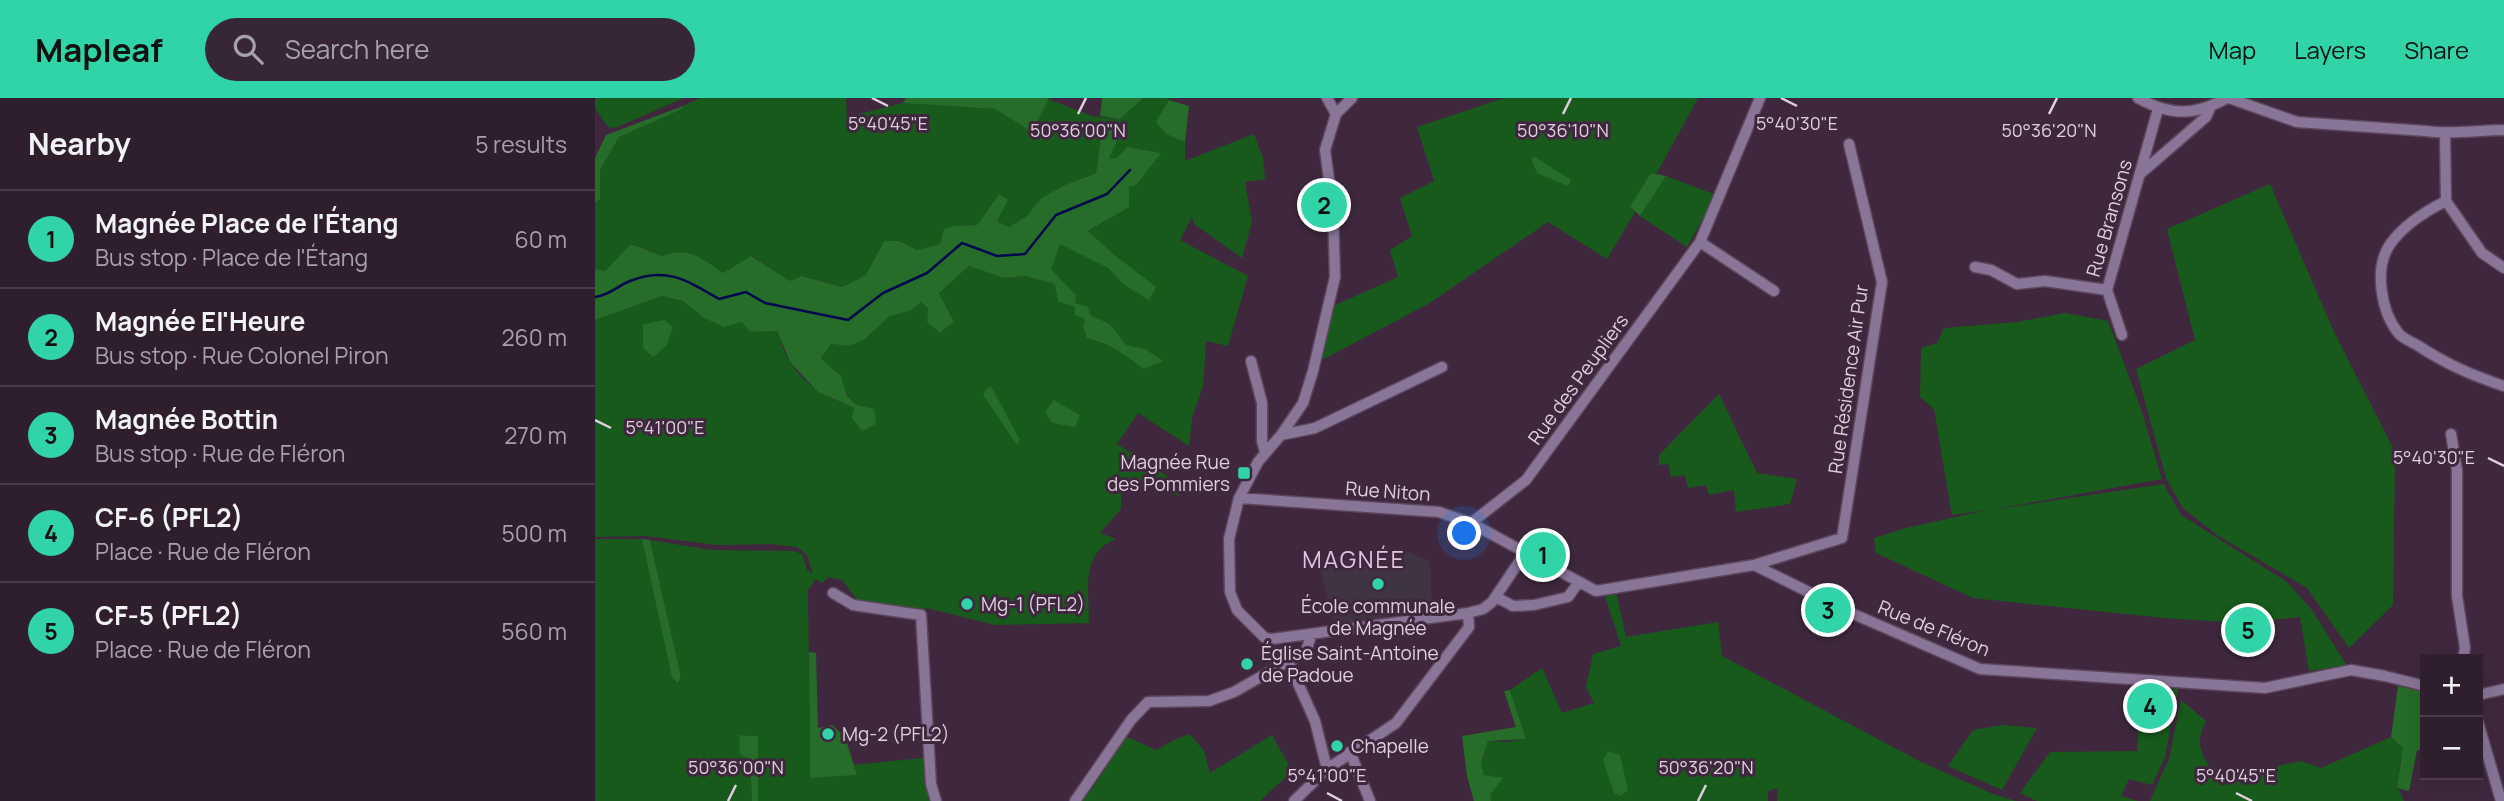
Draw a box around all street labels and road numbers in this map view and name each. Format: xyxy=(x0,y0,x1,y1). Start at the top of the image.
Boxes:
street label: Rue Bransons xyxy=(2080,156,2138,280)
street label: Rue Résidence Air Pur xyxy=(1822,283,1874,475)
street label: Rue des Peupliers xyxy=(1522,308,1634,450)
street label: Rue Niton xyxy=(1345,475,1431,507)
street label: Rue de Fléron xyxy=(1874,594,1994,662)

